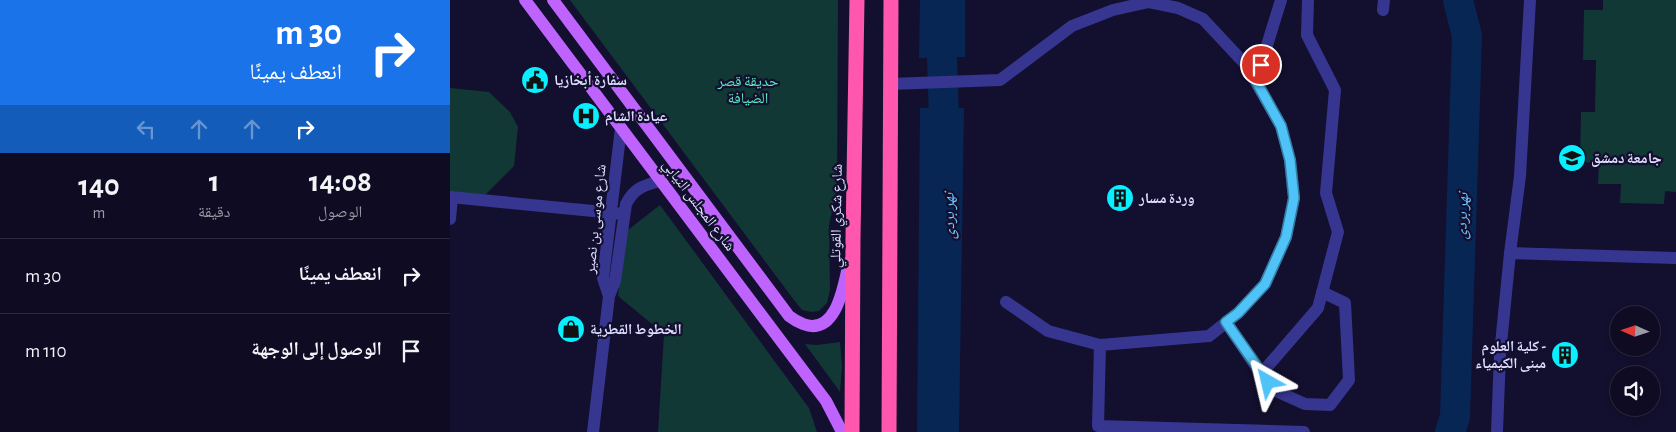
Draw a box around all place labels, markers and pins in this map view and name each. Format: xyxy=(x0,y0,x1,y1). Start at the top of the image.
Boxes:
pin xyxy=(1240,44,1282,86)
public building icon: سفارة أبخازيا xyxy=(520,65,550,95)
place label: سفارة أبخازيا xyxy=(554,71,627,89)
hospital icon: عيادة الشام xyxy=(571,101,601,131)
place label: عيادة الشام xyxy=(605,109,668,126)
school or university icon: جامعة دمشق xyxy=(1557,143,1587,173)
place label: جامعة دمشق xyxy=(1591,151,1662,167)
building icon: وردة مسار xyxy=(1105,183,1135,213)
place label: وردة مسار xyxy=(1138,191,1195,206)
shop icon: الخطوط القطرية xyxy=(556,314,586,344)
place label: الخطوط القطرية xyxy=(590,322,682,337)
place label: كلية العلوم - مبنى الكيمياء xyxy=(1475,339,1546,372)
building icon: كلية العلوم - مبنى الكيمياء xyxy=(1550,340,1580,370)

